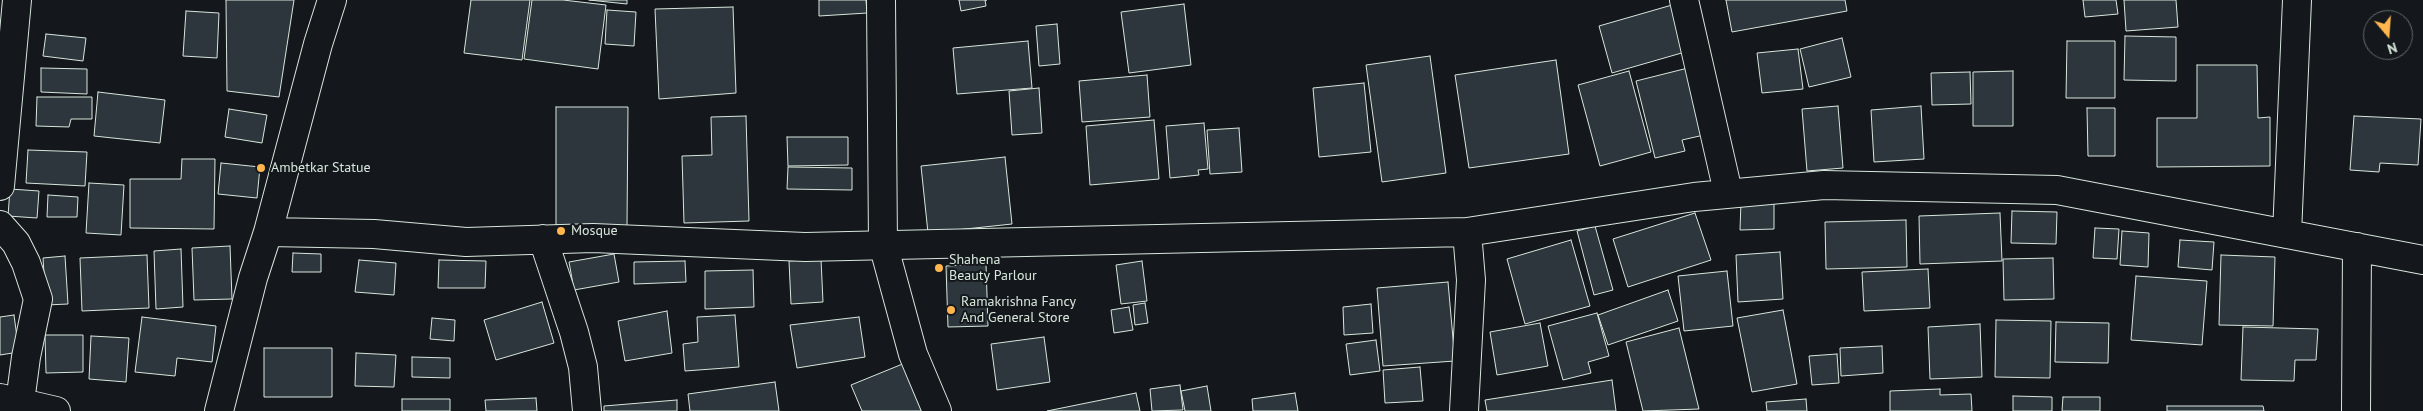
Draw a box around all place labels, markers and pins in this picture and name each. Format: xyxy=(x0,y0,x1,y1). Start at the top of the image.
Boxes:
place label: Ambetkar Statue xyxy=(271,160,371,176)
marker: Ambetkar Statue xyxy=(255,162,267,174)
place label: Mosque xyxy=(571,223,618,239)
marker: Mosque xyxy=(555,225,567,237)
place label: Shahena Beauty Parlour xyxy=(949,252,1037,284)
marker: Shahena Beauty Parlour xyxy=(933,262,945,274)
place label: Ramakrishna Fancy And General Store xyxy=(961,294,1076,326)
marker: Ramakrishna Fancy And General Store xyxy=(945,304,957,316)

